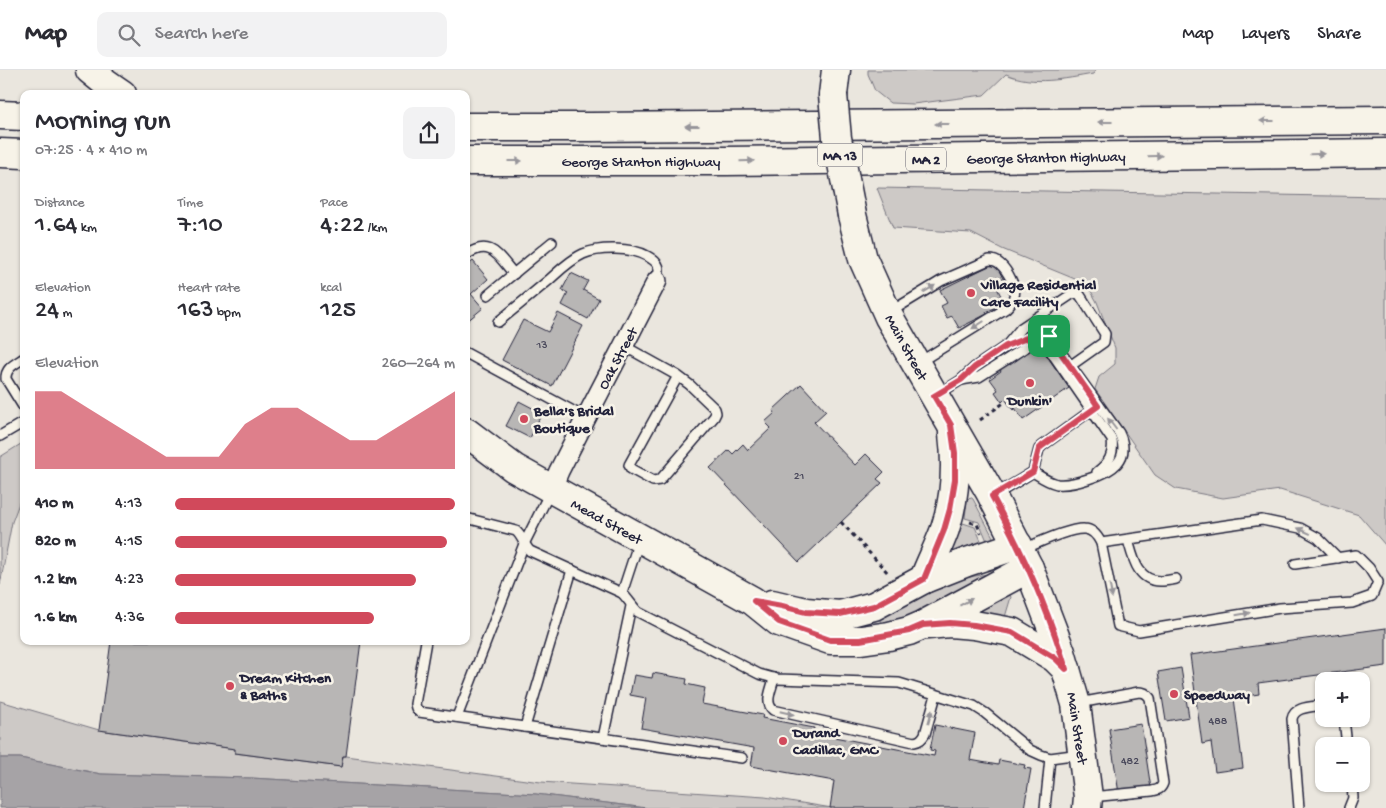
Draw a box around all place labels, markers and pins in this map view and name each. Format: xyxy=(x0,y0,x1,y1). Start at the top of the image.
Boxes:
place label: Village Residential Care Facility xyxy=(980,277,1097,312)
marker: Village Residential Care Facility xyxy=(965,287,977,299)
pin xyxy=(1028,315,1070,357)
marker: Dunkin' xyxy=(1024,377,1036,389)
place label: Dunkin' xyxy=(1006,393,1053,411)
place label: Bella's Bridal Boutique xyxy=(533,403,615,438)
marker: Bella's Bridal Boutique xyxy=(518,413,530,425)
place label: Dream Kitchen & Baths xyxy=(238,670,332,705)
marker: Dream Kitchen & Baths xyxy=(224,680,236,692)
place label: Speedway xyxy=(1184,687,1251,705)
marker: Speedway xyxy=(1168,688,1180,700)
place label: Durand Cadillac, GMC xyxy=(791,725,880,760)
marker: Durand Cadillac, GMC xyxy=(777,735,789,747)

